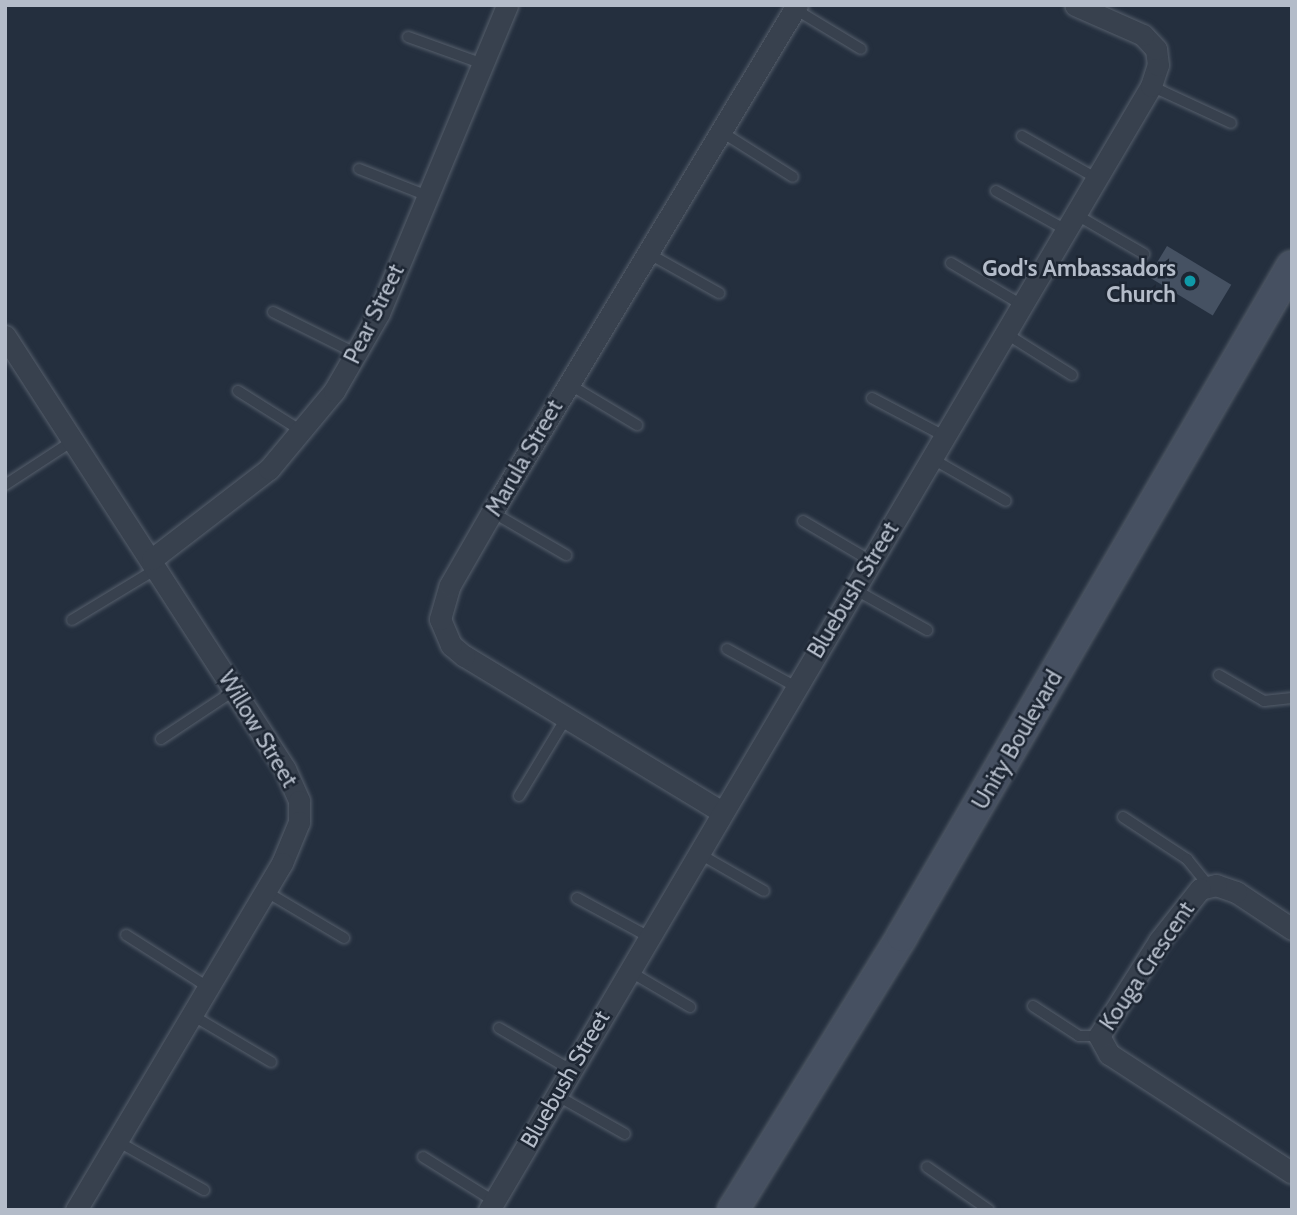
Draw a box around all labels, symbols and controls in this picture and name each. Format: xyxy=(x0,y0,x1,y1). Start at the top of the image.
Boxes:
place label: God's Ambassadors Church xyxy=(982,254,1176,308)
street label: Pear Street xyxy=(338,260,410,368)
marker: God's Ambassadors Church xyxy=(1182,273,1198,289)
street label: Marula Street xyxy=(480,395,568,521)
street label: Bluebush Street xyxy=(802,517,904,663)
street label: Willow Street xyxy=(212,666,304,792)
street label: Unity Boulevard xyxy=(966,666,1068,814)
street label: Kouga Crescent xyxy=(1094,896,1200,1036)
street label: Bluebush Street xyxy=(515,1005,615,1153)

